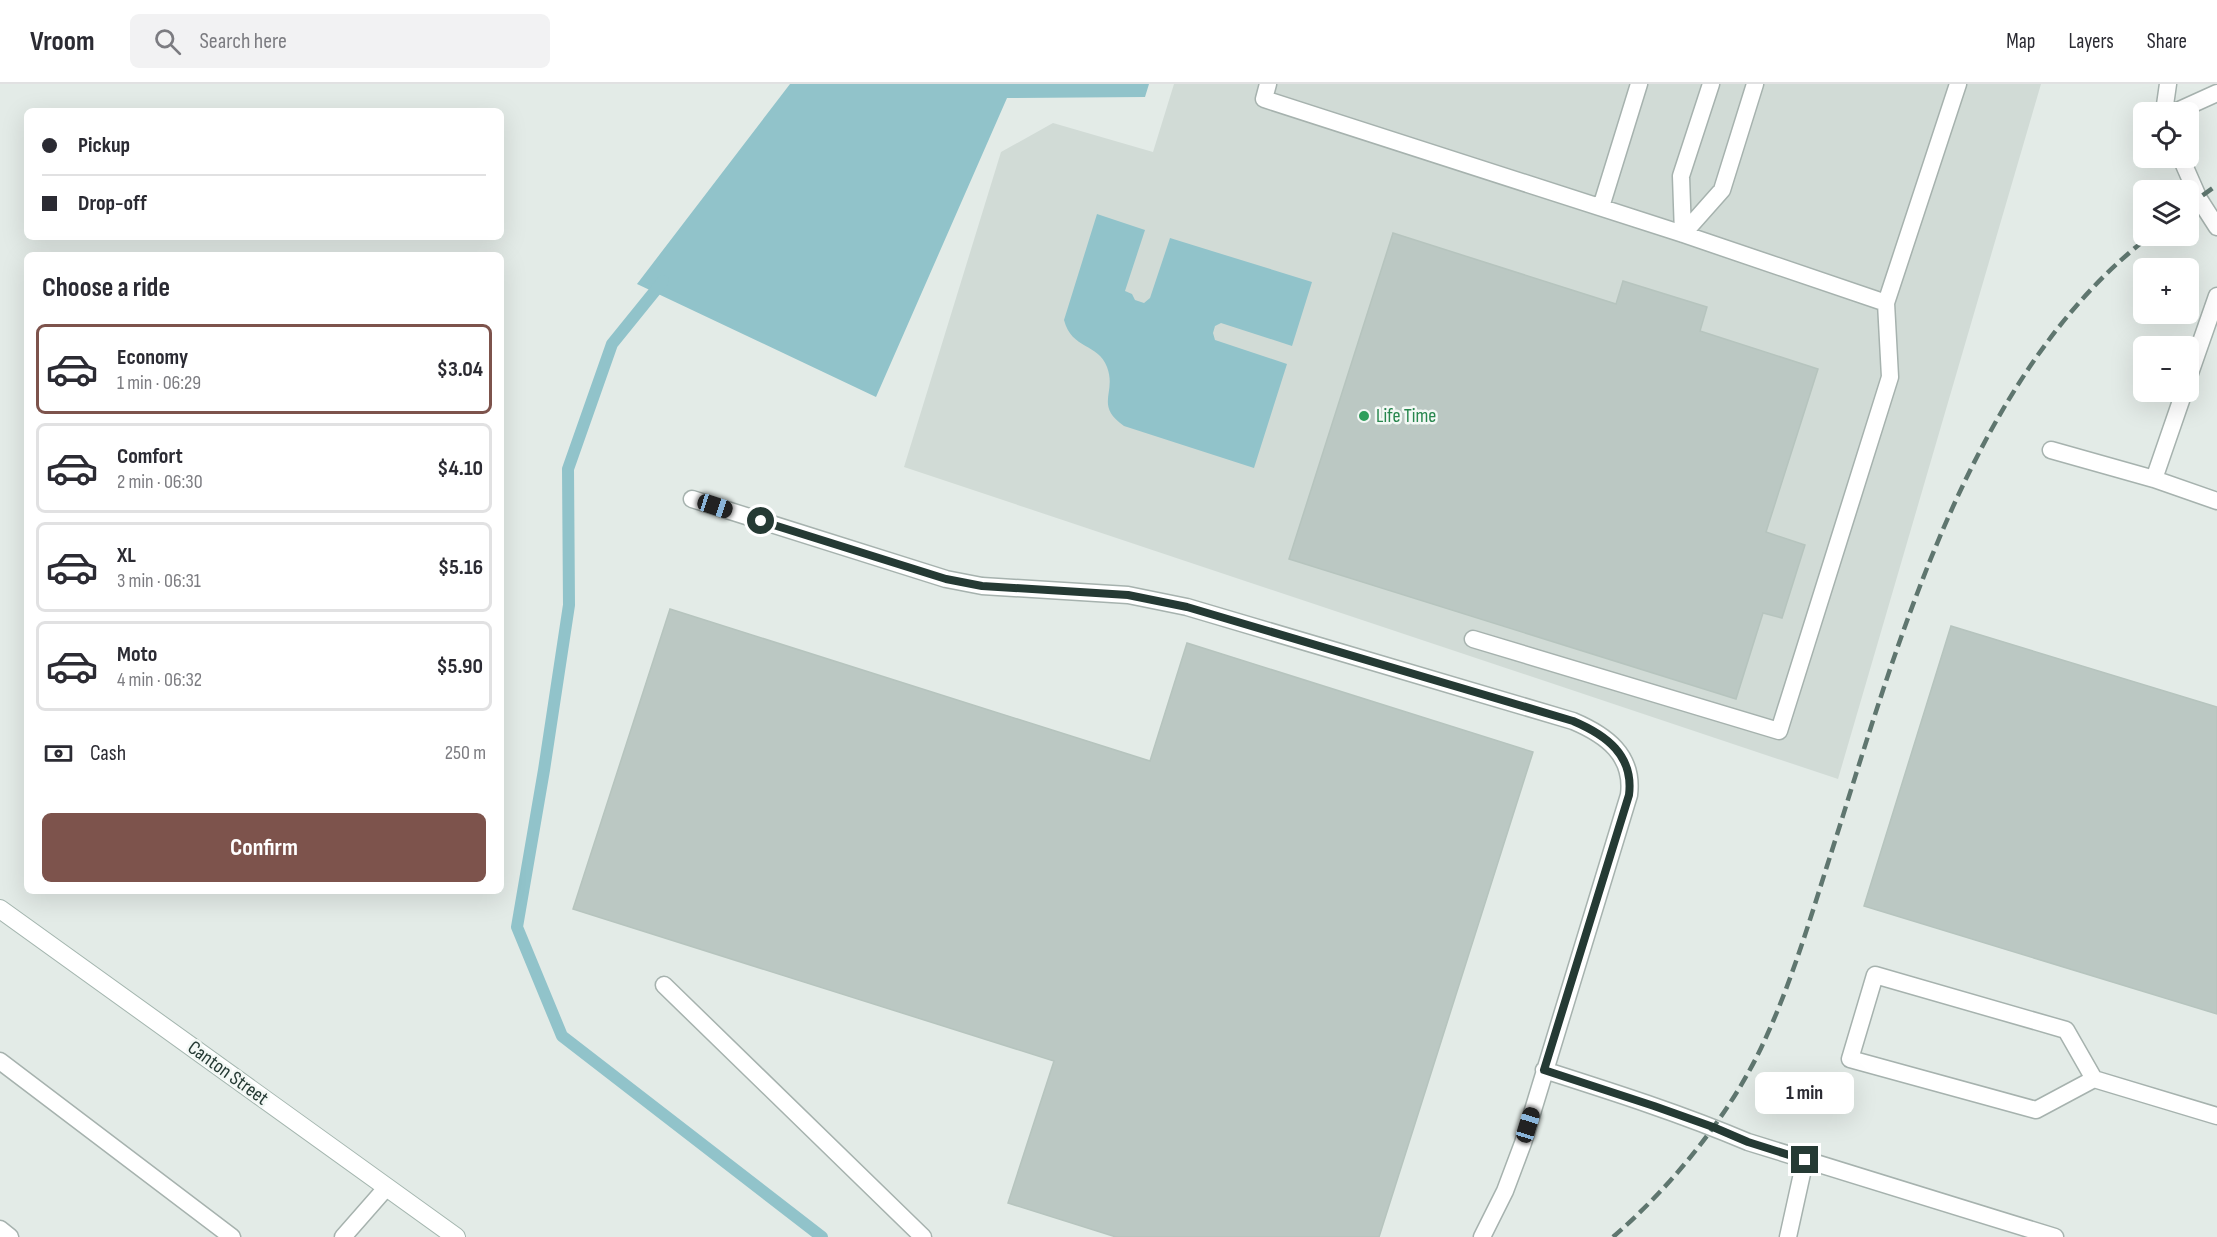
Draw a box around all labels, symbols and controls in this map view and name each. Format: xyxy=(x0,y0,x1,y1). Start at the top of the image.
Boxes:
search box xyxy=(130,14,550,68)
text: Vroom xyxy=(30,25,94,58)
icon: search xyxy=(151,25,184,58)
text: Search here xyxy=(199,28,287,55)
text: Map xyxy=(2006,29,2035,54)
text: Layers xyxy=(2068,29,2114,54)
text: Share xyxy=(2147,29,2187,54)
map controls xyxy=(2133,102,2199,402)
button: locate xyxy=(2133,102,2199,168)
text: Pickup xyxy=(78,132,130,159)
button: layers xyxy=(2133,180,2199,246)
text: Drop-off xyxy=(78,190,147,217)
button: + xyxy=(2133,258,2199,324)
text: Choose a ride xyxy=(42,272,170,304)
button: − xyxy=(2133,336,2199,402)
icon: car xyxy=(45,342,99,396)
text: Economy xyxy=(117,344,188,371)
text: $3.04 xyxy=(437,356,483,383)
text: 1 min · 06:29 xyxy=(117,371,201,395)
place label: Life Time xyxy=(1376,404,1436,428)
marker: Life Time xyxy=(1357,409,1371,423)
icon: car xyxy=(45,441,99,495)
text: Comfort xyxy=(117,443,183,470)
text: $4.10 xyxy=(437,455,483,482)
text: 2 min · 06:30 xyxy=(117,470,203,494)
car xyxy=(695,492,735,520)
route start xyxy=(747,507,774,534)
icon: car xyxy=(45,540,99,594)
text: XL xyxy=(117,542,136,569)
text: $5.16 xyxy=(438,554,483,581)
text: 3 min · 06:31 xyxy=(117,569,201,593)
icon: car xyxy=(45,639,99,693)
text: Moto xyxy=(117,641,157,668)
text: $5.90 xyxy=(437,653,483,680)
text: 4 min · 06:32 xyxy=(117,668,202,692)
icon: cash xyxy=(42,737,75,770)
text: Cash xyxy=(90,740,126,767)
text: 250 m xyxy=(445,741,486,765)
button: Confirm xyxy=(42,813,486,882)
street label: Canton Street xyxy=(183,1036,273,1110)
callout: 1 min xyxy=(1756,1073,1854,1115)
text: 1 min xyxy=(1786,1081,1823,1105)
car xyxy=(1514,1105,1542,1145)
route end xyxy=(1791,1146,1818,1173)

